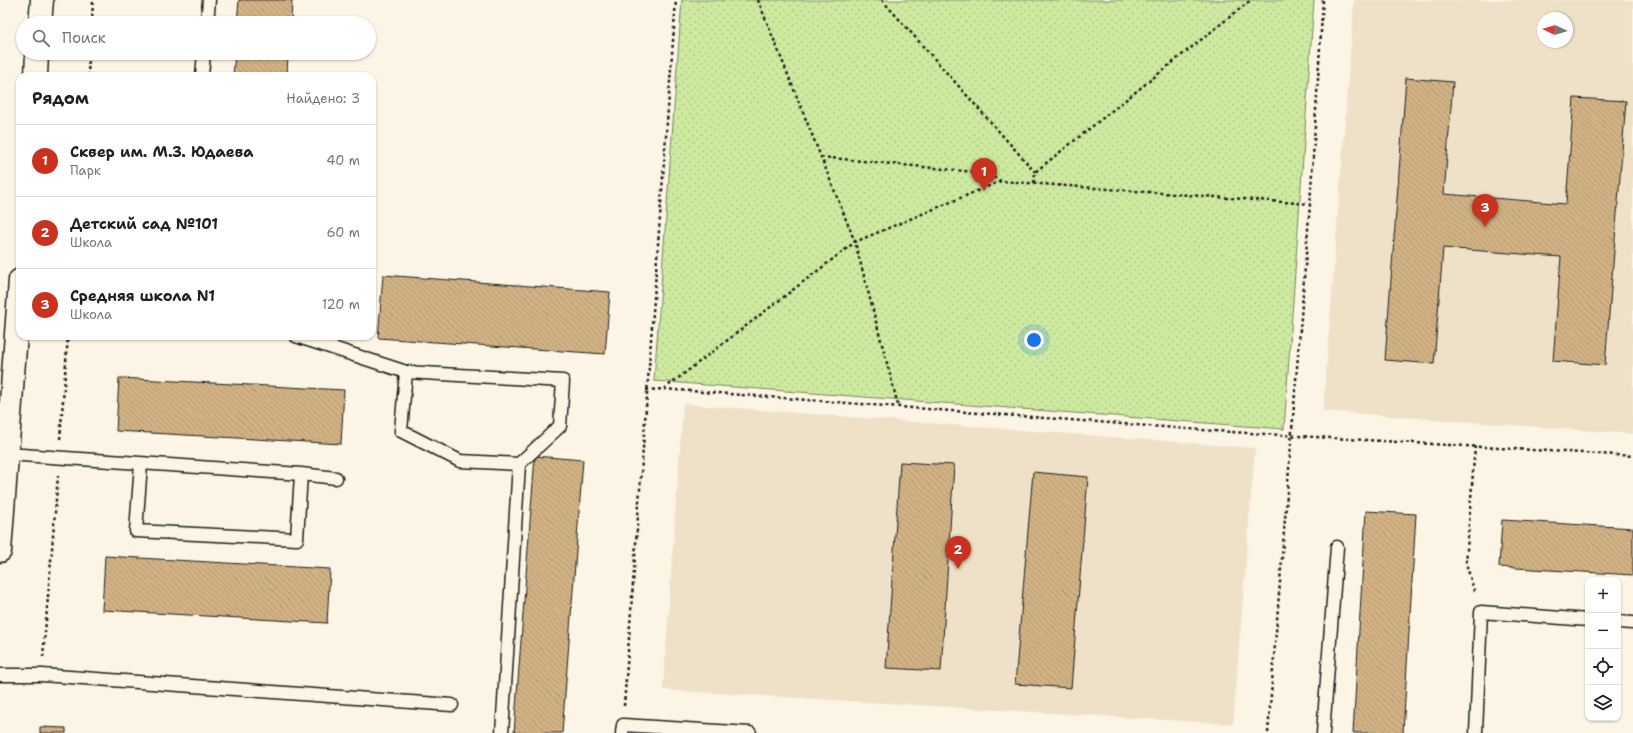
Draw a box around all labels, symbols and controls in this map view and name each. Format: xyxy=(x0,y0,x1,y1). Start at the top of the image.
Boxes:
north arrow xyxy=(1537,12,1573,48)
search box xyxy=(16,16,376,60)
icon: search xyxy=(30,27,52,49)
text: Поиск xyxy=(62,28,106,48)
text: Рядом xyxy=(32,87,89,109)
text: Найдено: 3 xyxy=(286,90,360,107)
text: Сквер им. М.З. Юдаева xyxy=(70,142,253,162)
text: 1 xyxy=(42,152,48,169)
text: 40 m xyxy=(326,152,360,169)
pin: 1 xyxy=(971,158,997,191)
text: Парк xyxy=(70,162,101,179)
pin: 3 xyxy=(1472,194,1498,227)
text: Детский сад №101 xyxy=(70,214,218,234)
text: 2 xyxy=(40,224,50,241)
text: 60 m xyxy=(327,224,360,241)
text: Школа xyxy=(70,234,112,251)
text: Средняя школа N1 xyxy=(70,286,215,306)
text: 3 xyxy=(40,296,50,313)
text: 120 m xyxy=(322,296,360,313)
text: Школа xyxy=(70,306,112,323)
your location xyxy=(1024,330,1044,350)
pin: 2 xyxy=(945,536,971,569)
map controls xyxy=(1585,577,1621,721)
button: + xyxy=(1585,577,1621,613)
button: − xyxy=(1585,613,1621,649)
button: locate xyxy=(1585,649,1621,685)
button: layers xyxy=(1585,685,1621,721)

